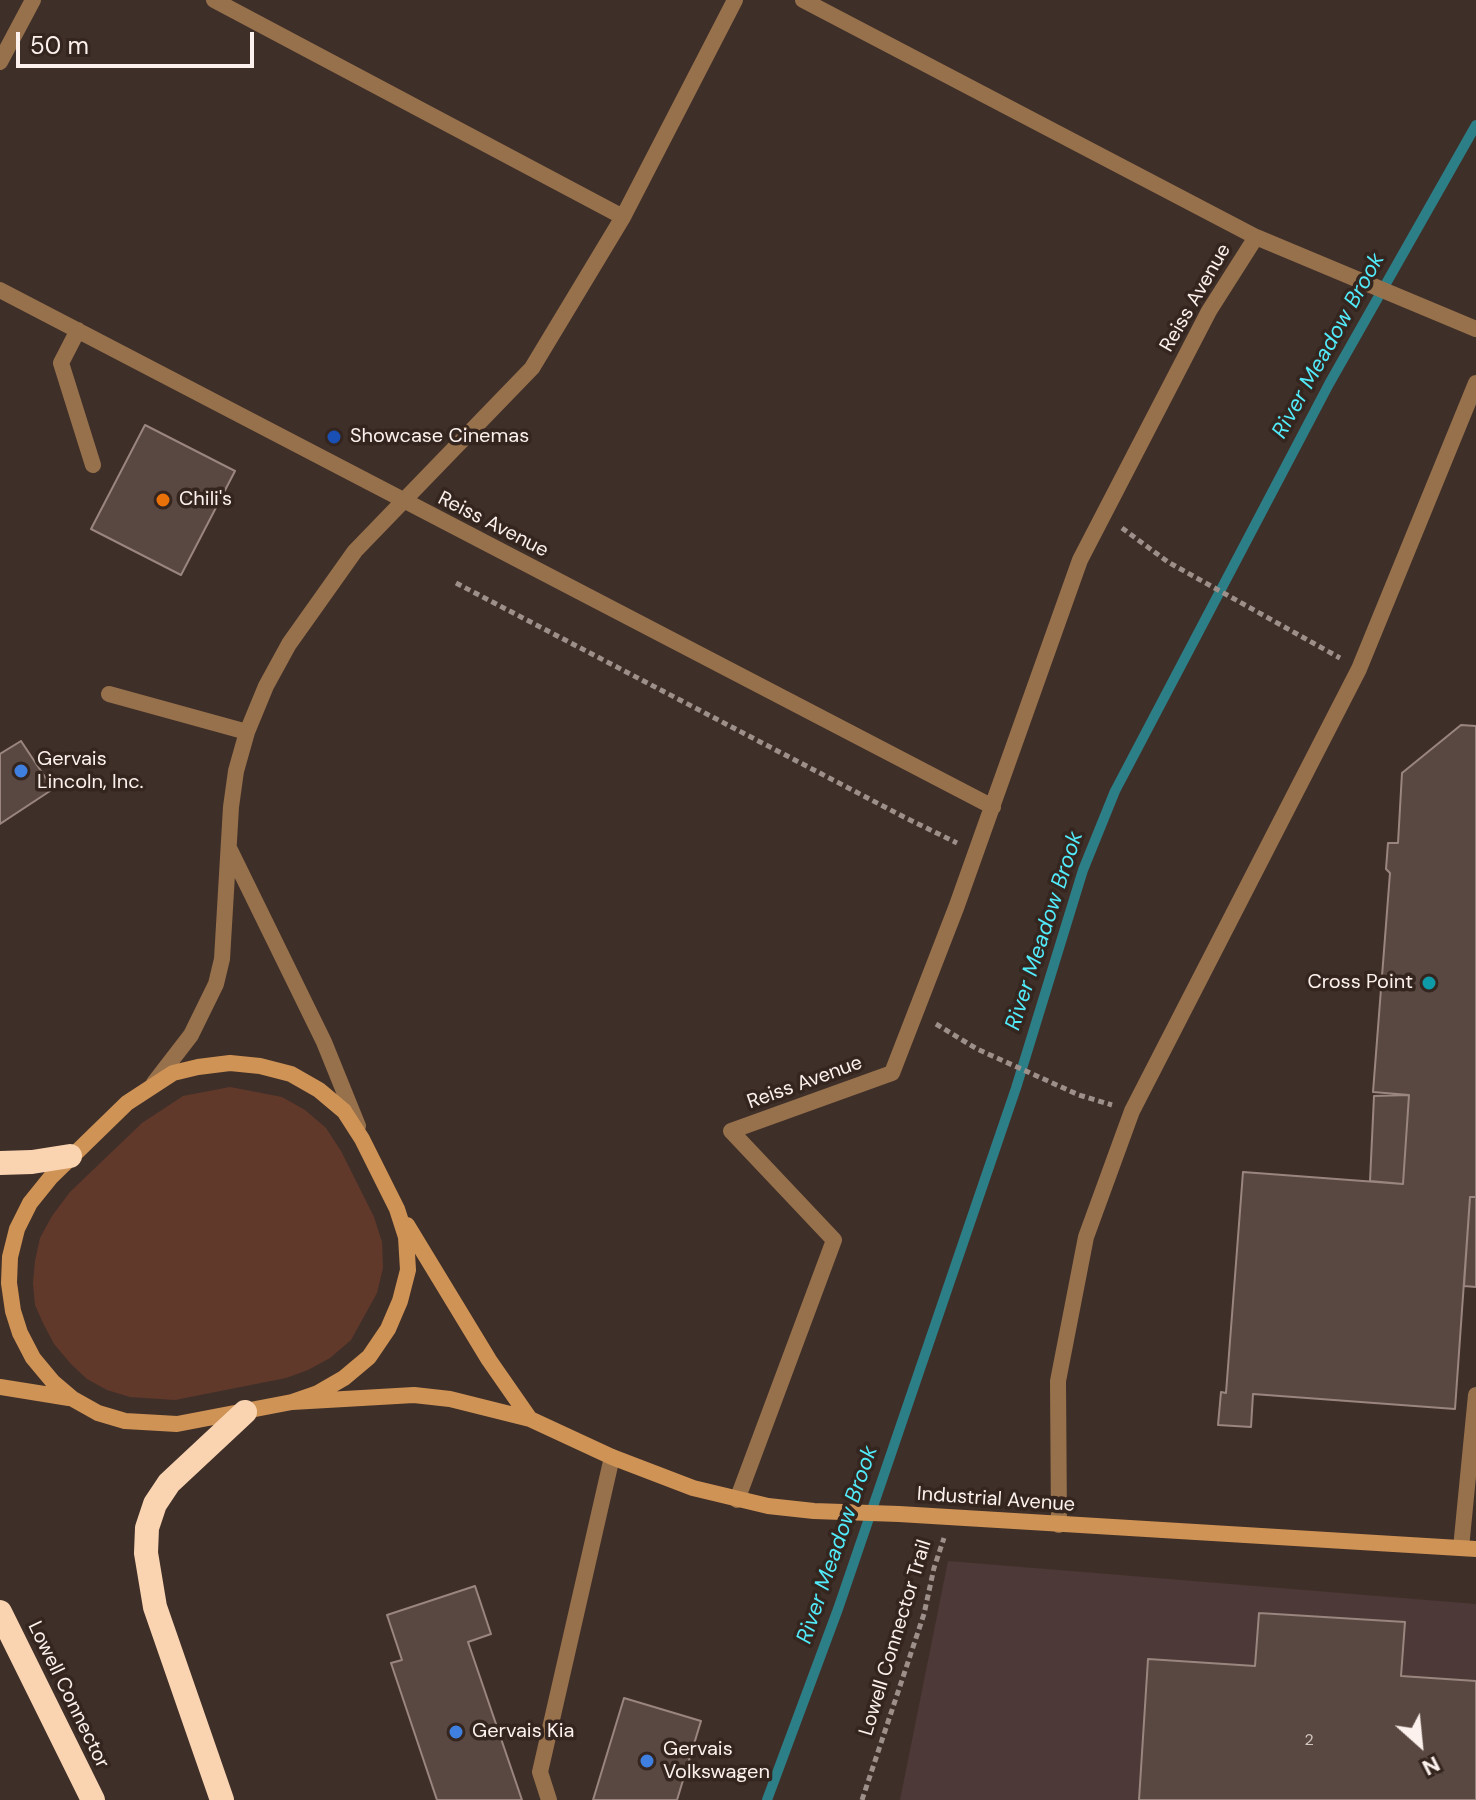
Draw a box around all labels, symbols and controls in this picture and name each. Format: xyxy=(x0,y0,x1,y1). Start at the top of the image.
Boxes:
scale bar xyxy=(20,16,258,66)
text: 50 m xyxy=(30,30,89,61)
street label: Reiss Avenue xyxy=(1155,240,1237,356)
water label: River Meadow Brook xyxy=(1267,249,1391,443)
place label: Showcase Cinemas xyxy=(350,425,529,449)
marker: Showcase Cinemas xyxy=(325,428,343,446)
street label: Reiss Avenue xyxy=(434,487,552,563)
place label: Chili's xyxy=(179,488,232,512)
marker: Chili's xyxy=(154,491,172,509)
place label: Gervais Lincoln, Inc. xyxy=(37,748,144,795)
marker: Gervais Lincoln, Inc. xyxy=(12,762,30,780)
water label: River Meadow Brook xyxy=(1000,828,1090,1034)
place label: Cross Point xyxy=(1307,971,1413,995)
marker: Cross Point xyxy=(1420,974,1438,992)
street label: Reiss Avenue xyxy=(744,1051,866,1115)
water label: River Meadow Brook xyxy=(792,1442,884,1648)
street label: Industrial Avenue xyxy=(916,1483,1076,1517)
street label: Lowell Connector Trail xyxy=(855,1537,937,1739)
street label: Lowell Connector xyxy=(22,1618,114,1772)
north arrow xyxy=(1380,1704,1460,1784)
place label: Gervais Kia xyxy=(472,1720,574,1744)
marker: Gervais Kia xyxy=(447,1723,465,1741)
house number: 2 xyxy=(1304,1731,1314,1751)
place label: Gervais Volkswagen xyxy=(663,1738,770,1785)
text: N xyxy=(1417,1749,1445,1782)
marker: Gervais Volkswagen xyxy=(638,1752,656,1770)

